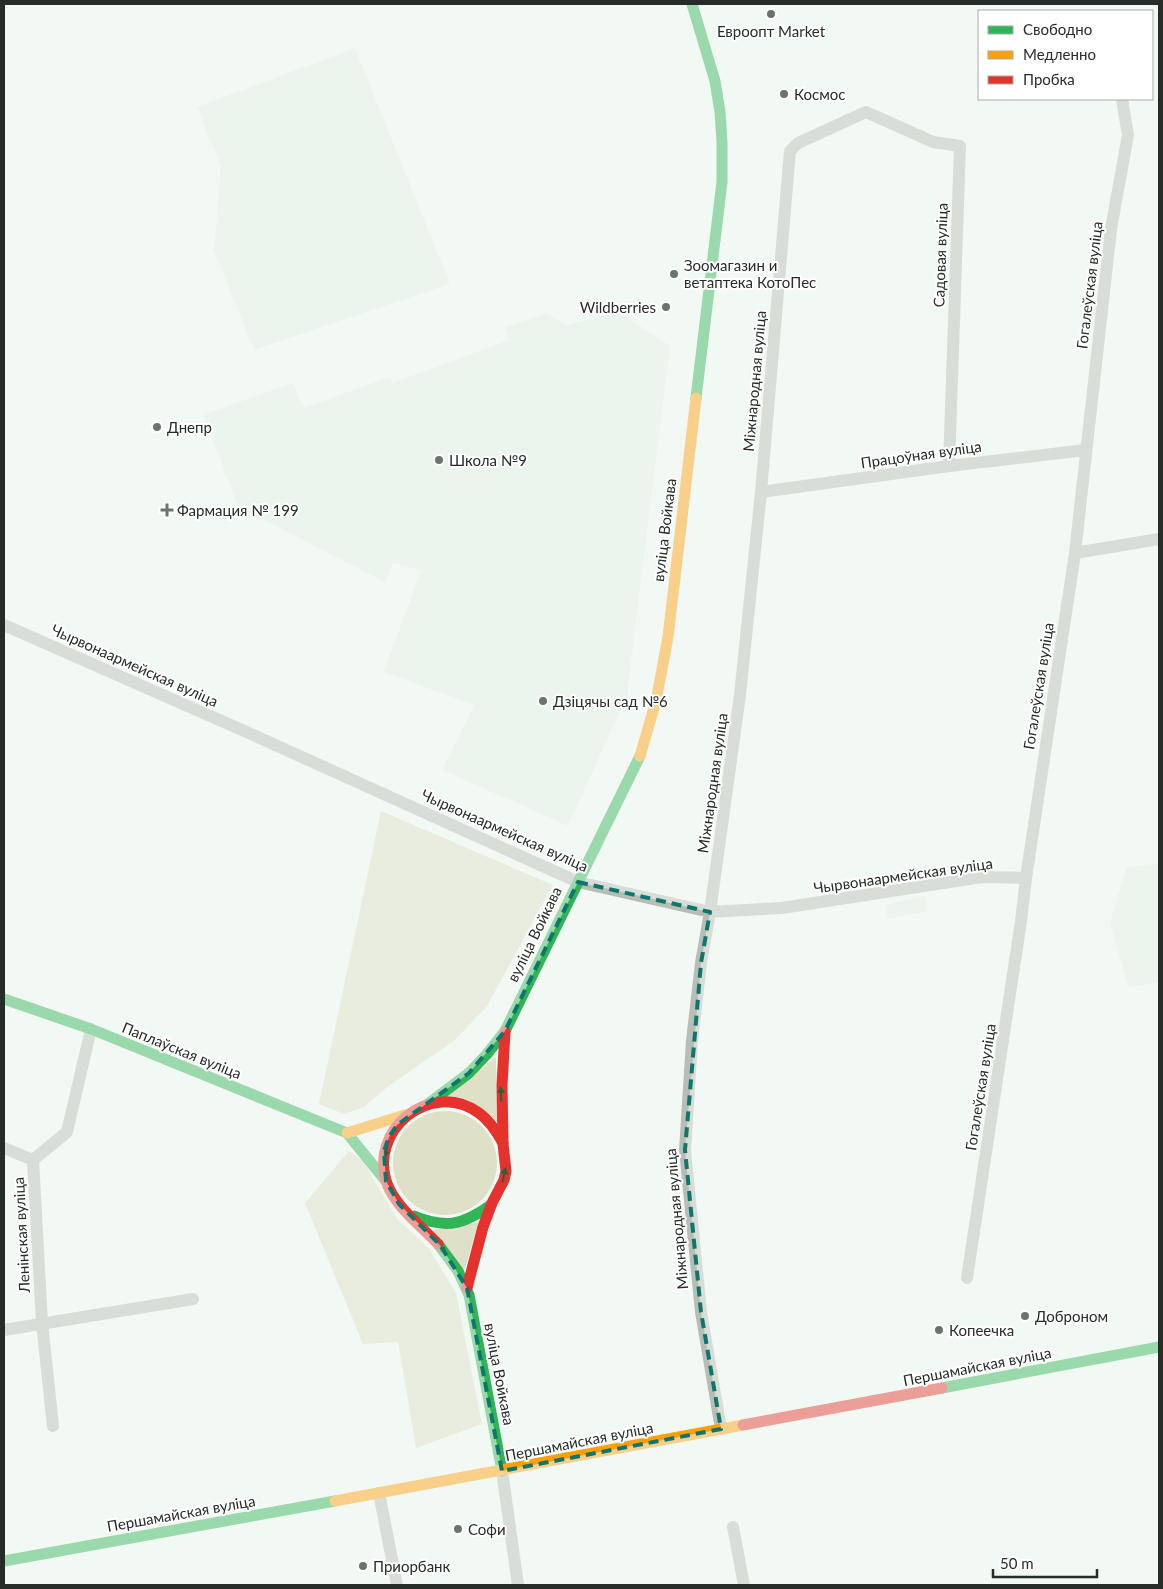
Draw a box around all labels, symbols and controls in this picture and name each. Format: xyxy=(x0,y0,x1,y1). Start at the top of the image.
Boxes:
marker: Евроопт Market xyxy=(765,8,777,20)
legend xyxy=(978,10,1153,100)
text: Свободно xyxy=(1023,20,1092,38)
place label: Евроопт Market xyxy=(717,22,826,40)
text: Медленно xyxy=(1023,45,1096,63)
text: Пробка xyxy=(1023,70,1075,88)
place label: Космос xyxy=(794,85,845,103)
marker: Космос xyxy=(778,88,790,100)
street label: Садовая вуліца xyxy=(929,202,951,308)
street label: Гогалеўская вуліца xyxy=(1072,220,1106,350)
place label: Зоомагазин и ветаптека КотоПес xyxy=(684,256,816,291)
marker: Зоомагазин и ветаптека КотоПес xyxy=(668,268,680,280)
place label: Wildberries xyxy=(580,298,656,316)
marker: Wildberries xyxy=(660,301,672,313)
street label: Міжнародная вуліца xyxy=(739,310,769,452)
place label: Днепр xyxy=(167,418,212,436)
marker: Днепр xyxy=(151,421,163,433)
street label: Працоўная вуліца xyxy=(859,437,983,471)
place label: Школа №9 xyxy=(449,451,527,469)
marker: Школа №9 xyxy=(433,454,445,466)
street label: вуліца Войкава xyxy=(649,477,679,583)
place label: Фармация № 199 xyxy=(177,501,299,519)
marker: Фармация № 199 xyxy=(161,504,173,516)
street label: Чырвонаармейская вуліца xyxy=(49,620,221,710)
street label: Гогалеўская вуліца xyxy=(1019,621,1057,751)
place label: Дзіцячы сад №6 xyxy=(553,692,668,710)
marker: Дзіцячы сад №6 xyxy=(537,695,549,707)
street label: Міжнародная вуліца xyxy=(693,712,731,854)
street label: Чырвонаармейская вуліца xyxy=(419,785,591,875)
street label: Чырвонаармейская вуліца xyxy=(812,854,994,896)
street label: вуліца Войкава xyxy=(503,883,565,985)
street label: Паплаўская вуліца xyxy=(120,1018,244,1082)
street label: Гогалеўская вуліца xyxy=(961,1022,999,1152)
one-way arrow xyxy=(497,1086,505,1102)
one-way arrow xyxy=(381,1143,389,1159)
street label: Міжнародная вуліца xyxy=(661,1148,691,1290)
one-way arrow xyxy=(500,1168,508,1183)
street label: Ленінская вуліца xyxy=(9,1177,33,1294)
one-way arrow xyxy=(436,1241,447,1254)
place label: Доброном xyxy=(1035,1307,1108,1325)
marker: Доброном xyxy=(1019,1310,1031,1322)
street label: вуліца Войкава xyxy=(481,1321,519,1427)
place label: Копеечка xyxy=(949,1321,1014,1339)
marker: Копеечка xyxy=(933,1324,945,1336)
street label: Першамайская вуліца xyxy=(901,1343,1053,1389)
street label: Першамайская вуліца xyxy=(503,1418,655,1464)
street label: Першамайская вуліца xyxy=(105,1491,257,1535)
place label: Софи xyxy=(468,1520,506,1538)
marker: Софи xyxy=(452,1523,464,1535)
scale bar xyxy=(993,1546,1097,1578)
text: 50 m xyxy=(1000,1554,1034,1572)
place label: Приорбанк xyxy=(373,1557,451,1575)
marker: Приорбанк xyxy=(357,1560,369,1572)

